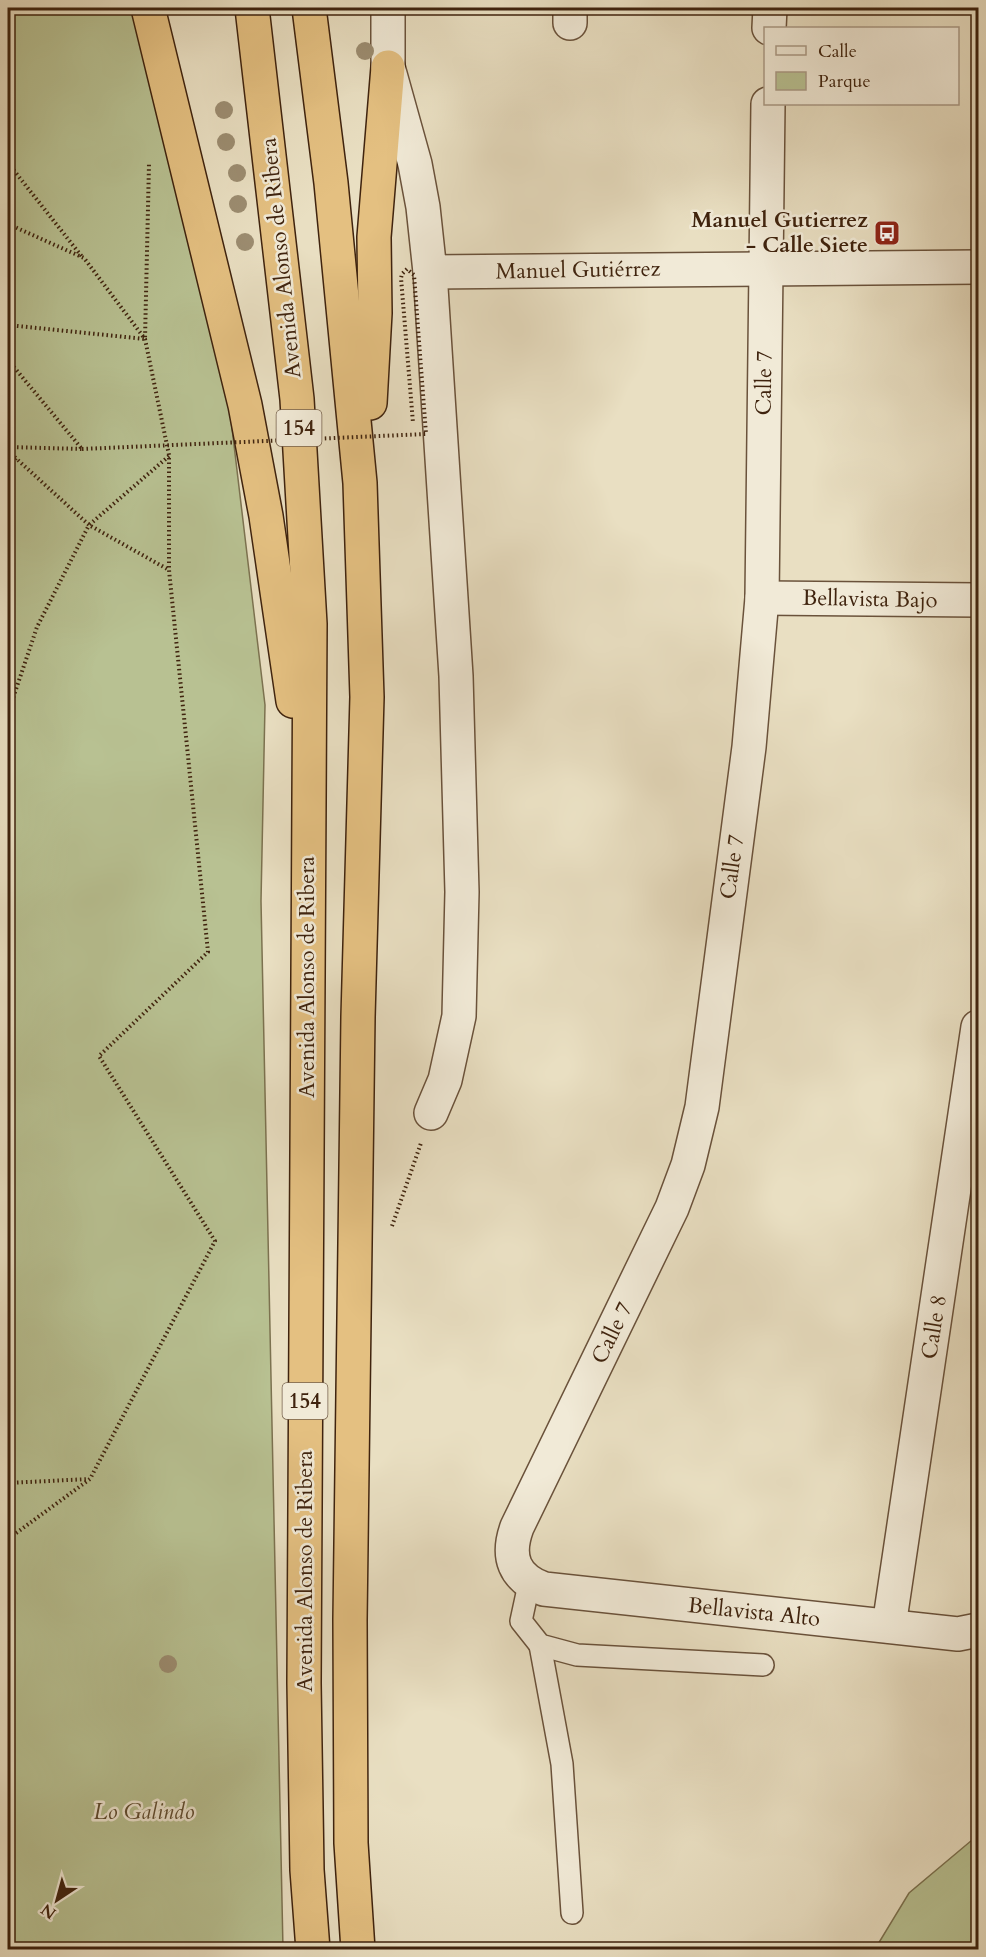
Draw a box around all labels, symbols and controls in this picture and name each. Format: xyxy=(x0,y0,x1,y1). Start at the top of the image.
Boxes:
legend xyxy=(764,27,959,105)
text: Calle xyxy=(818,39,857,64)
text: Parque xyxy=(818,69,871,94)
street label: Avenida Alonso de Ribera xyxy=(253,136,309,380)
place label: Manuel Gutierrez - Calle Siete xyxy=(691,205,868,260)
bus stop icon: Manuel Gutierrez - Calle Siete xyxy=(872,218,902,248)
street label: Manuel Gutiérrez xyxy=(495,254,661,286)
street label: Calle 7 xyxy=(748,350,780,416)
road number: 154 xyxy=(276,410,322,446)
street label: Bellavista Bajo xyxy=(802,583,938,615)
street label: Calle 7 xyxy=(713,833,751,901)
street label: Avenida Alonso de Ribera xyxy=(292,856,322,1098)
street label: Calle 8 xyxy=(914,1293,954,1361)
street label: Calle 7 xyxy=(584,1297,640,1369)
road number: 154 xyxy=(282,1383,328,1419)
street label: Avenida Alonso de Ribera xyxy=(290,1450,320,1692)
street label: Bellavista Alto xyxy=(686,1590,822,1634)
park label: Lo Galindo xyxy=(93,1797,195,1827)
north arrow xyxy=(27,1870,87,1930)
text: N xyxy=(37,1898,61,1924)

